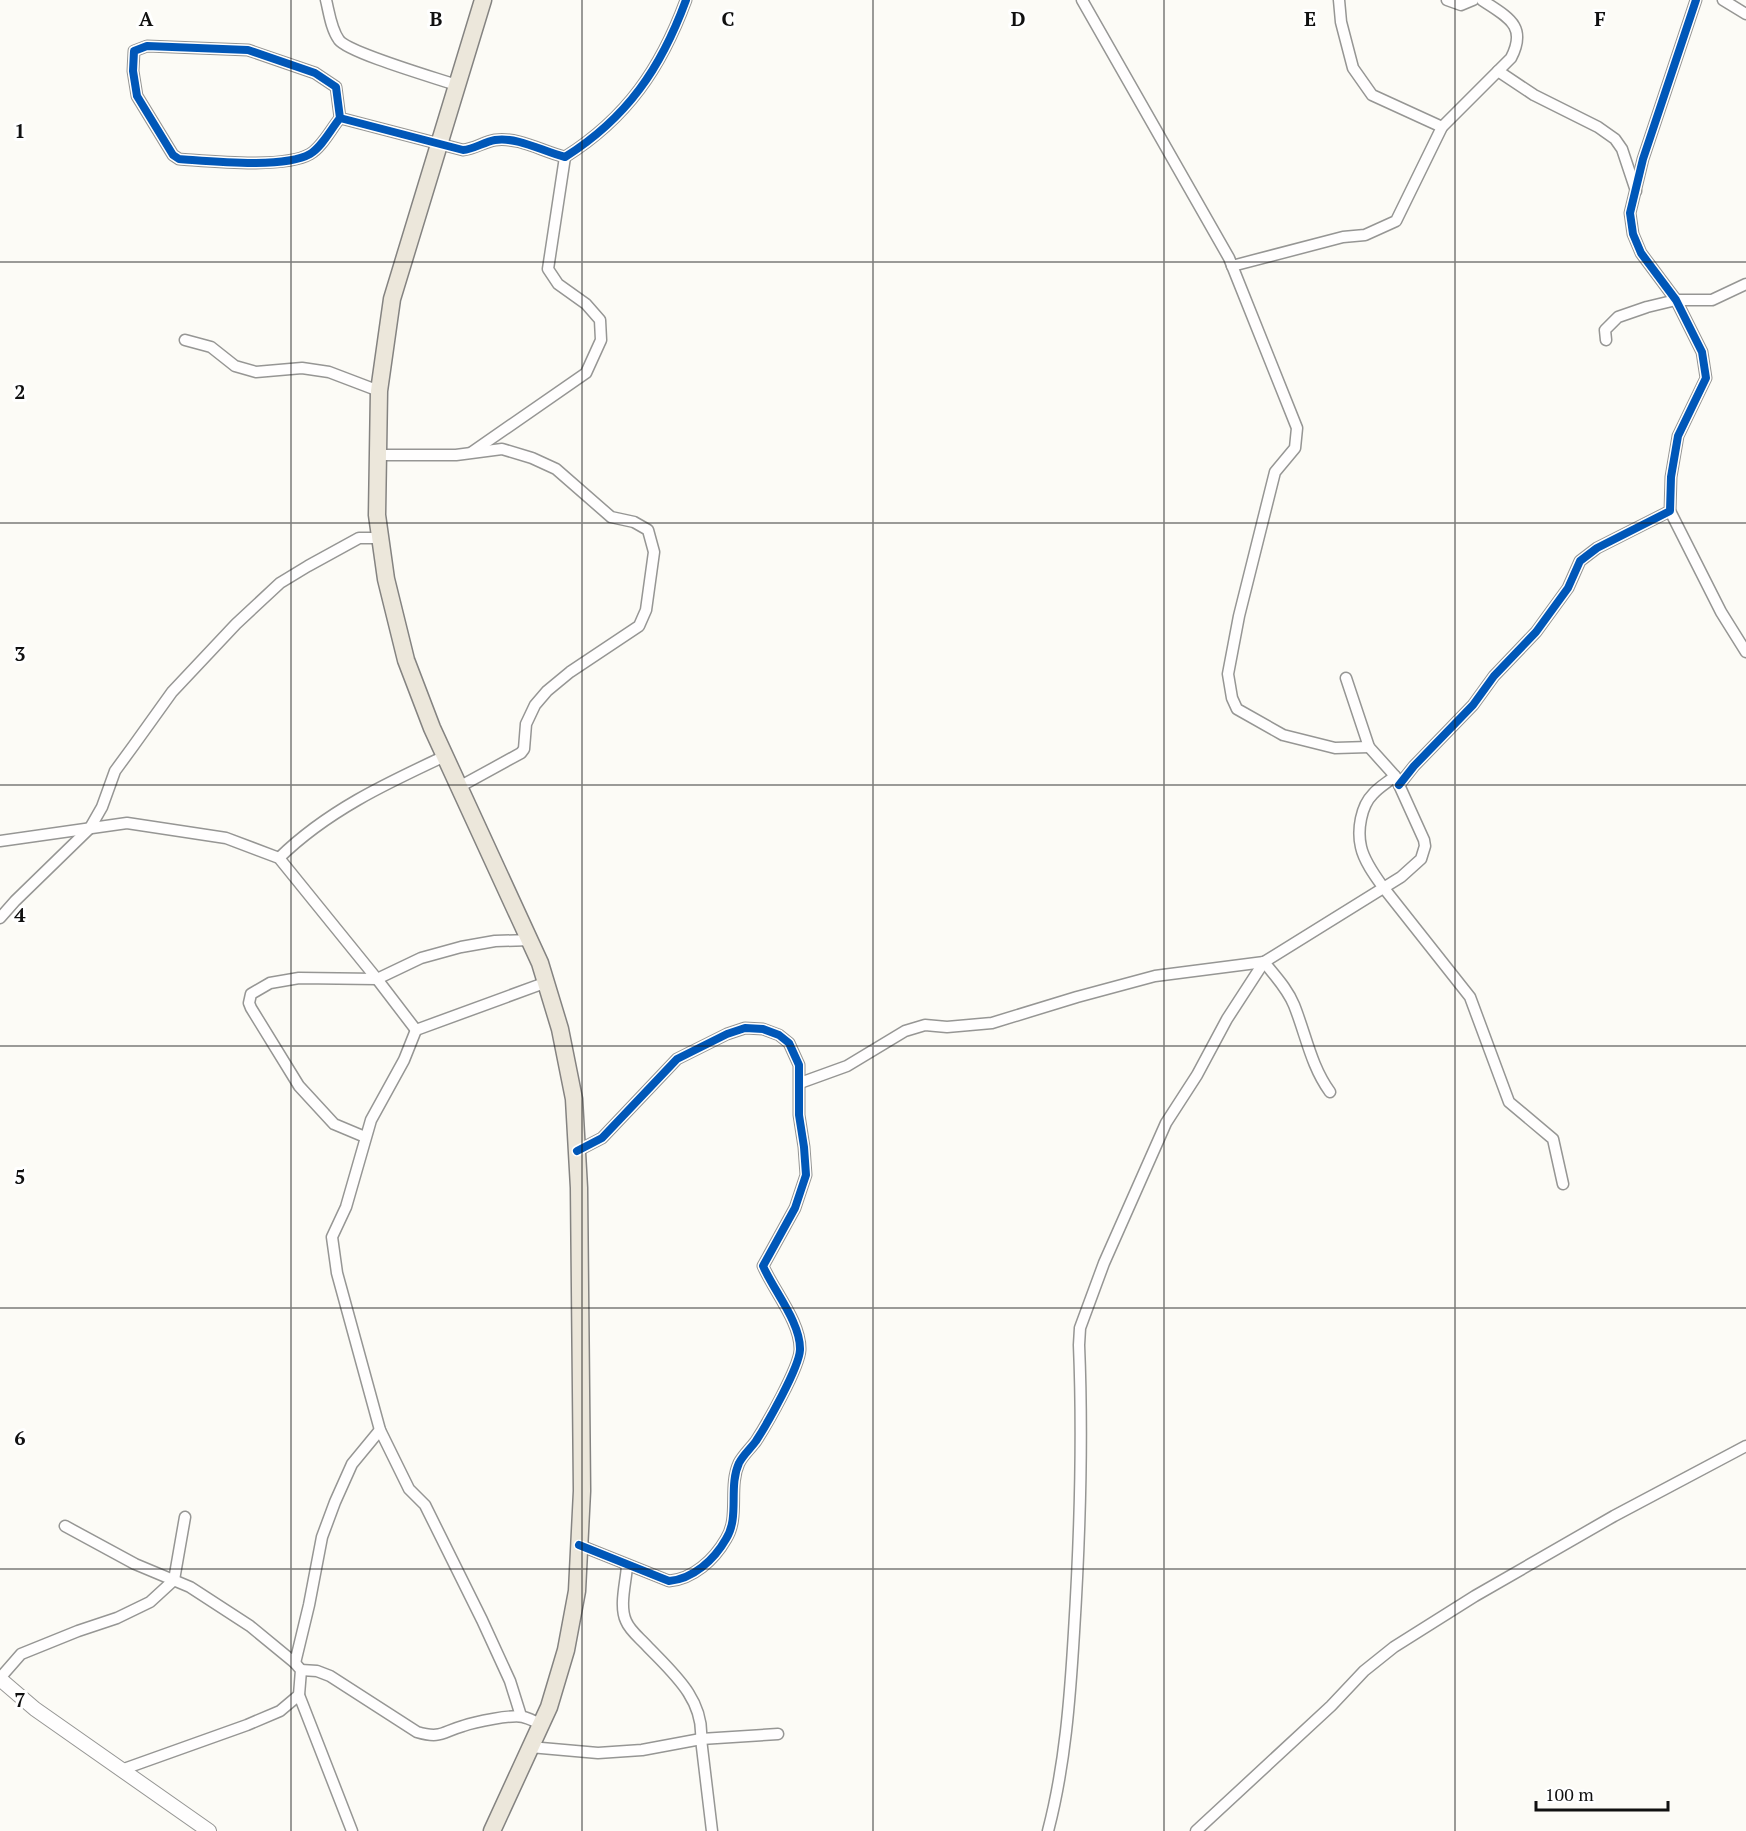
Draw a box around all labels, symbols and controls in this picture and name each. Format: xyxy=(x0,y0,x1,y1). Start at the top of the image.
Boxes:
text: A xyxy=(139,5,154,32)
text: B xyxy=(430,5,443,32)
text: C xyxy=(721,5,735,32)
text: D xyxy=(1011,5,1025,32)
text: E xyxy=(1304,5,1316,32)
text: F xyxy=(1594,5,1606,32)
text: 1 xyxy=(14,117,26,144)
text: 2 xyxy=(14,378,26,405)
text: 3 xyxy=(14,640,26,667)
text: 4 xyxy=(14,901,26,928)
text: 5 xyxy=(14,1163,26,1190)
text: 6 xyxy=(14,1424,26,1451)
text: 7 xyxy=(14,1686,26,1713)
scale bar xyxy=(1536,1774,1668,1812)
text: 100 m xyxy=(1545,1782,1594,1806)

